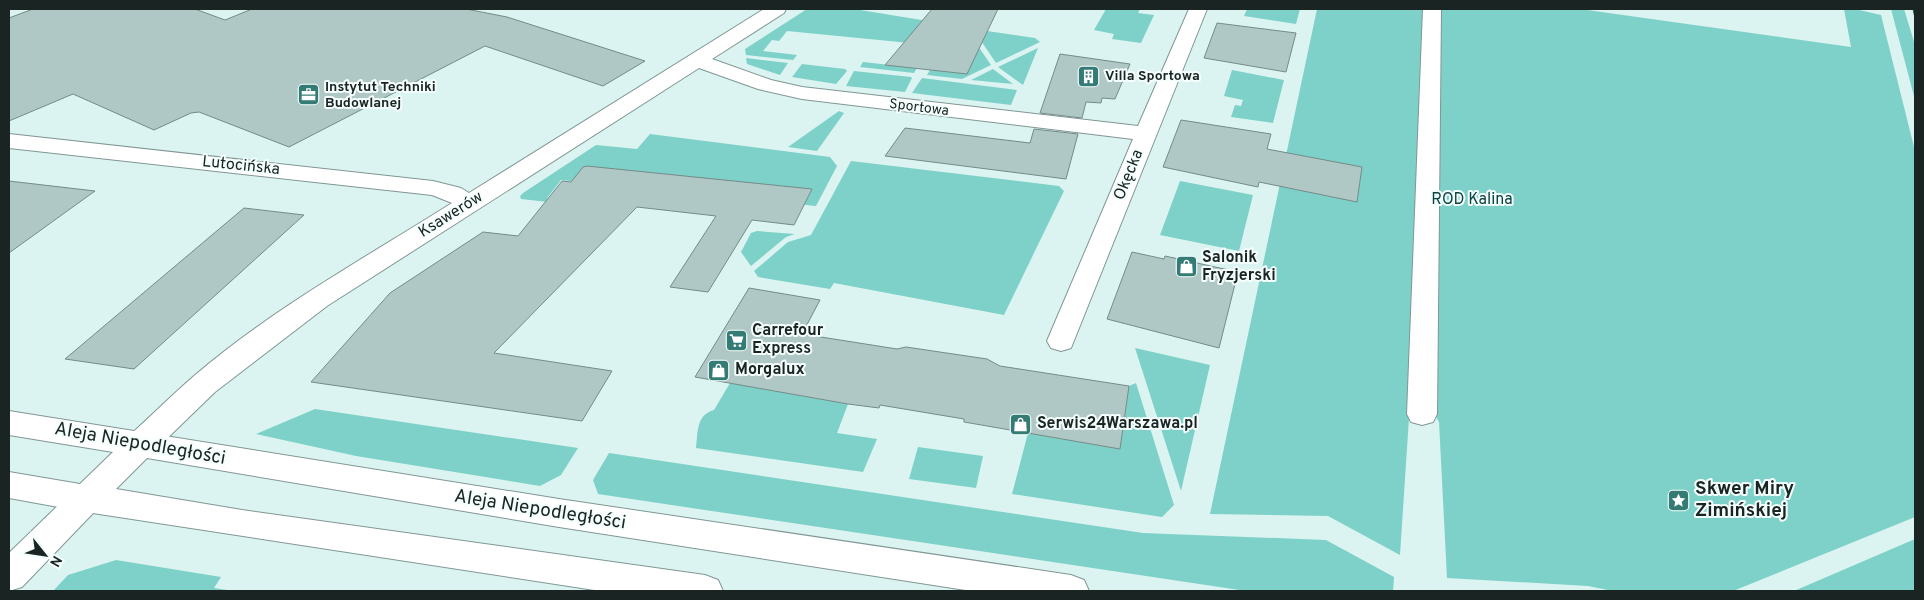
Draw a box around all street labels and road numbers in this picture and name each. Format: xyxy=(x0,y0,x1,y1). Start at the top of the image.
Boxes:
street label: Sportowa xyxy=(888,96,950,120)
street label: Okęcka xyxy=(1110,147,1148,203)
street label: Lutocińska xyxy=(201,152,281,180)
street label: Ksawerów xyxy=(415,187,487,243)
street label: Aleja Niepodległości xyxy=(52,417,228,471)
street label: Aleja Niepodległości xyxy=(452,485,628,535)

